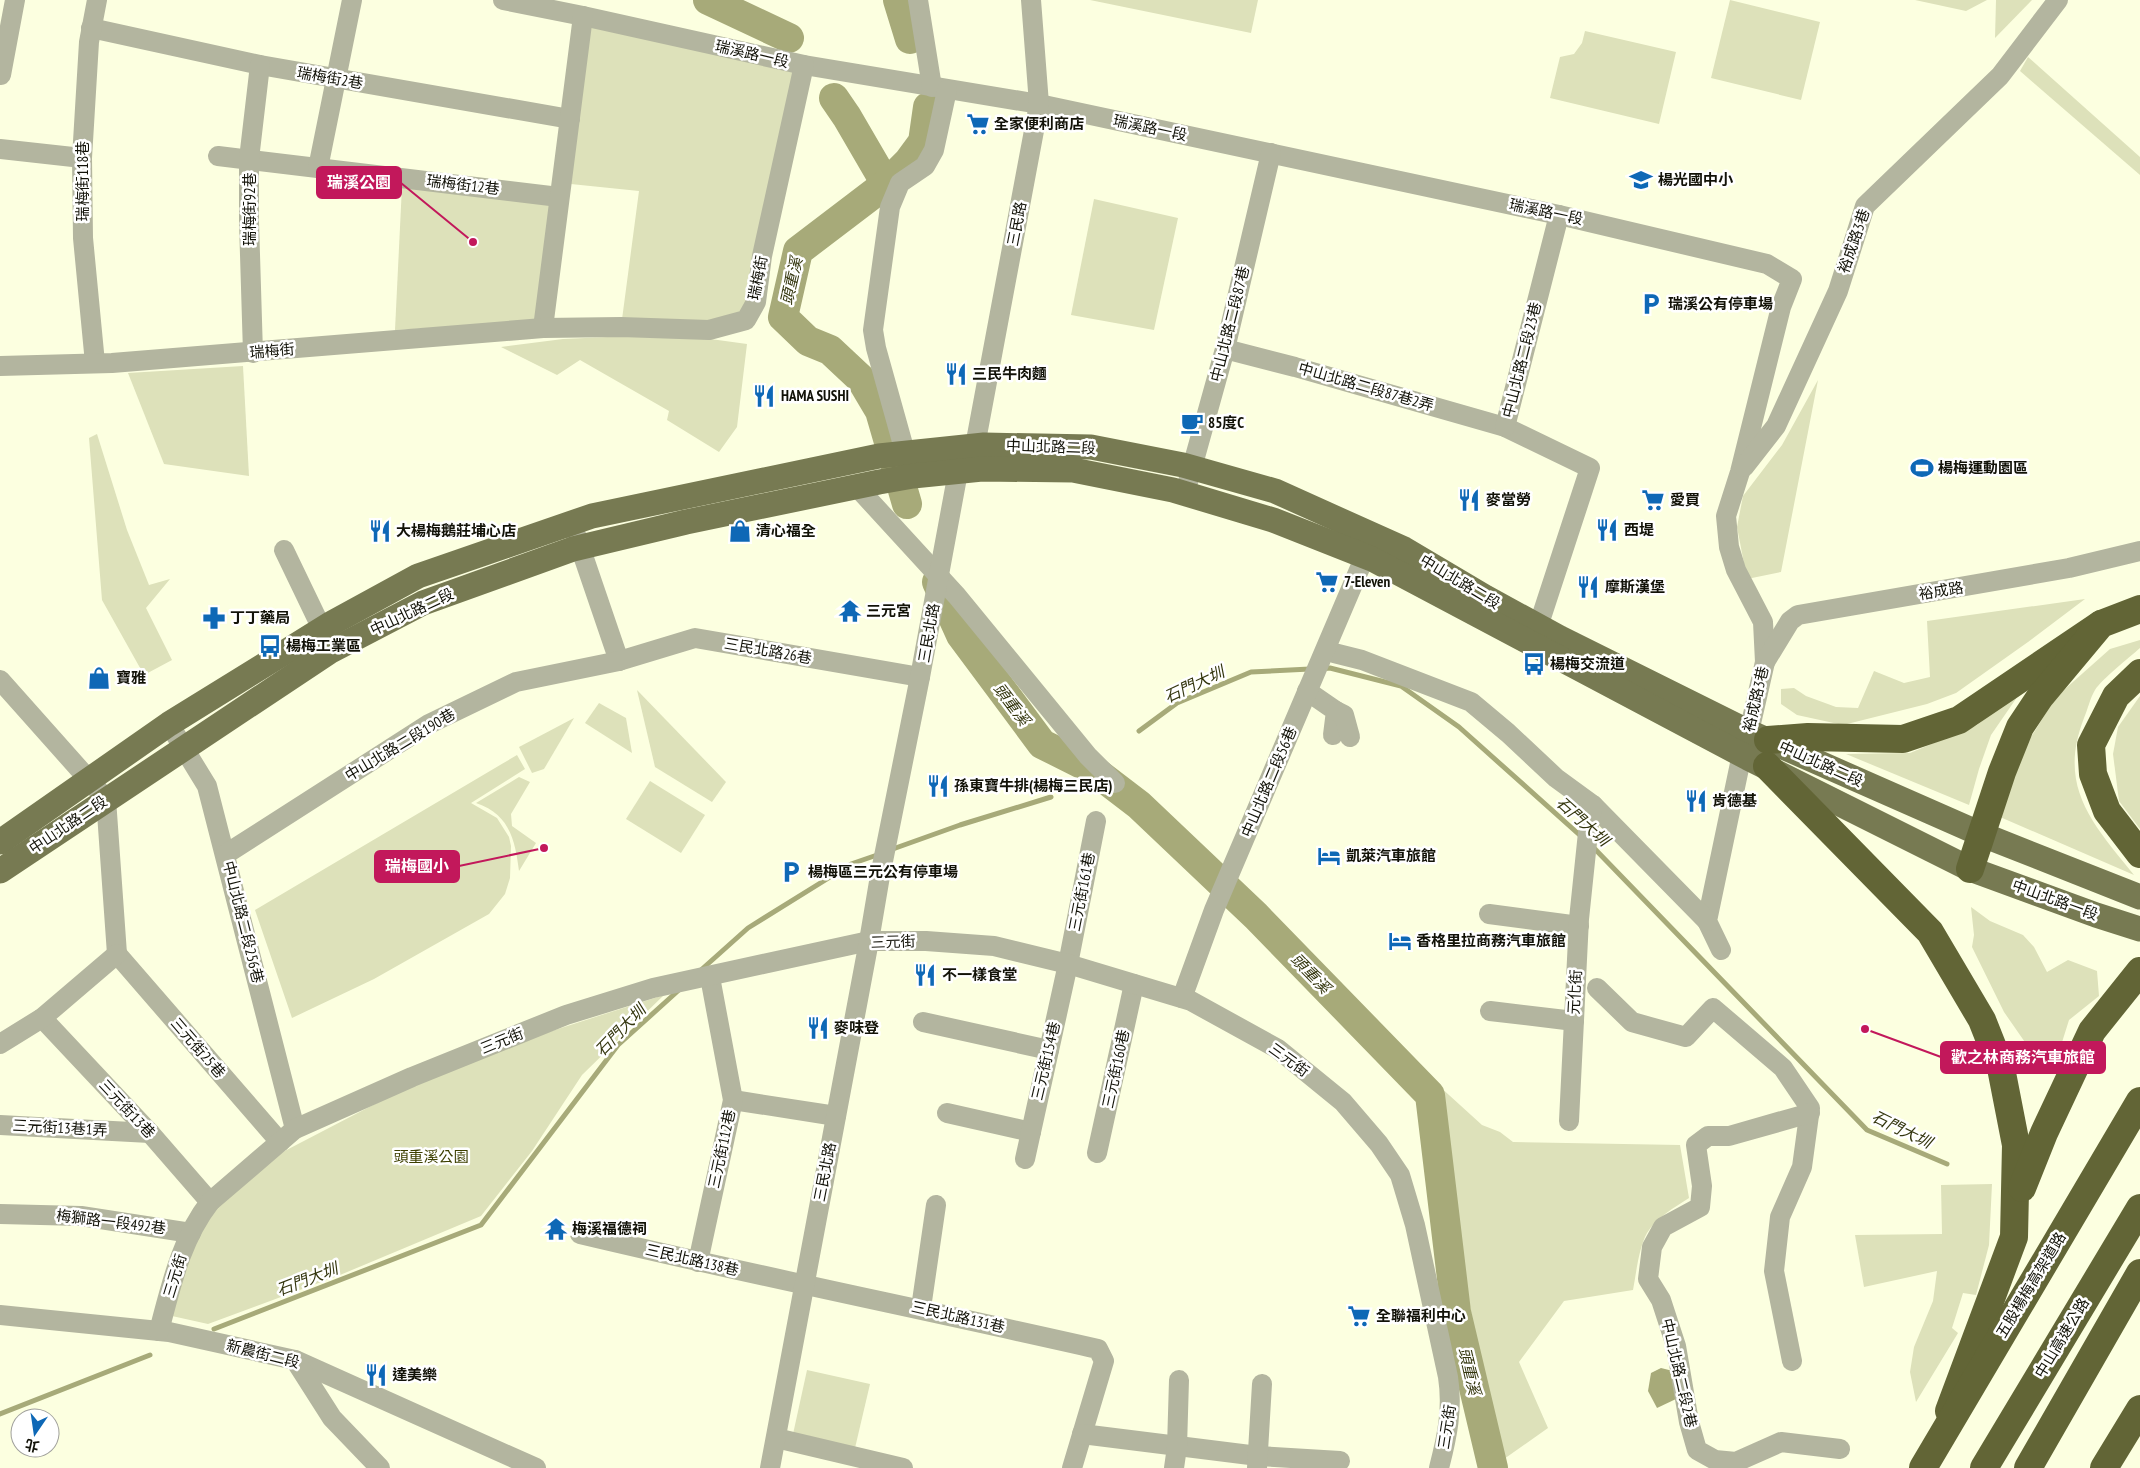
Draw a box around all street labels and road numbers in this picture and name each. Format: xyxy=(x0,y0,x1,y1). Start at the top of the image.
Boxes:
street label: 瑞溪路一段 xyxy=(713,36,791,71)
street label: 瑞梅街2巷 xyxy=(296,62,365,93)
street label: 瑞溪路一段 xyxy=(1111,110,1189,145)
street label: 瑞梅街118巷 xyxy=(73,141,92,221)
street label: 瑞梅街12巷 xyxy=(425,171,501,198)
street label: 瑞梅街92巷 xyxy=(240,172,259,246)
street label: 瑞溪路一段 xyxy=(1507,194,1585,229)
street label: 三民路 xyxy=(1003,200,1030,248)
street label: 裕成路3巷 xyxy=(1834,206,1873,275)
street label: 瑞梅街 xyxy=(744,254,771,302)
street label: 中山北路二段87巷 xyxy=(1206,264,1253,384)
street label: 中山北路二段23巷 xyxy=(1498,300,1545,420)
street label: 瑞梅街 xyxy=(249,339,295,362)
street label: 中山北路二段87巷2弄 xyxy=(1296,358,1436,415)
street label: 中山北路二段 xyxy=(1006,435,1096,458)
street label: 中山北路二段 xyxy=(1417,550,1504,613)
street label: 裕成路 xyxy=(1917,578,1965,603)
street label: 中山北路二段 xyxy=(367,584,457,639)
street label: 三民北路 xyxy=(914,602,943,664)
street label: 三民北路26巷 xyxy=(723,633,813,668)
street label: 裕成路3巷 xyxy=(1739,664,1772,734)
street label: 中山北路二段190巷 xyxy=(341,704,458,785)
street label: 中山北路二段56巷 xyxy=(1237,724,1300,840)
street label: 中山北路二段 xyxy=(1776,737,1866,791)
street label: 中山北路二段 xyxy=(25,792,110,858)
street label: 三元街161巷 xyxy=(1065,851,1098,933)
street label: 中山北路二段256巷 xyxy=(219,859,268,985)
street label: 中山北路一段 xyxy=(2010,875,2101,924)
street label: 三元街 xyxy=(870,931,916,952)
street label: 元化街 xyxy=(1564,969,1585,1015)
street label: 三元街25巷 xyxy=(167,1014,230,1082)
street label: 三元街154巷 xyxy=(1027,1020,1064,1102)
street label: 三元街 xyxy=(477,1023,526,1058)
street label: 三元街160巷 xyxy=(1098,1028,1133,1110)
street label: 三元街 xyxy=(1266,1039,1313,1081)
street label: 三元街13巷 xyxy=(95,1075,159,1142)
street label: 三元街112巷 xyxy=(704,1108,739,1190)
street label: 三元街13巷1弄 xyxy=(12,1116,108,1139)
street label: 三民北路 xyxy=(809,1141,840,1203)
street label: 梅獅路一段492巷 xyxy=(55,1205,167,1238)
street label: 五股楊梅高架道路 xyxy=(1992,1228,2070,1341)
street label: 三民北路138巷 xyxy=(644,1240,741,1279)
street label: 三元街 xyxy=(159,1252,190,1300)
street label: 中山高速公路 xyxy=(2030,1294,2093,1381)
street label: 三民北路131巷 xyxy=(910,1297,1007,1336)
street label: 中山北路二段2巷 xyxy=(1658,1316,1701,1429)
street label: 新農街二段 xyxy=(224,1335,302,1372)
street label: 三元街 xyxy=(1434,1403,1459,1451)

